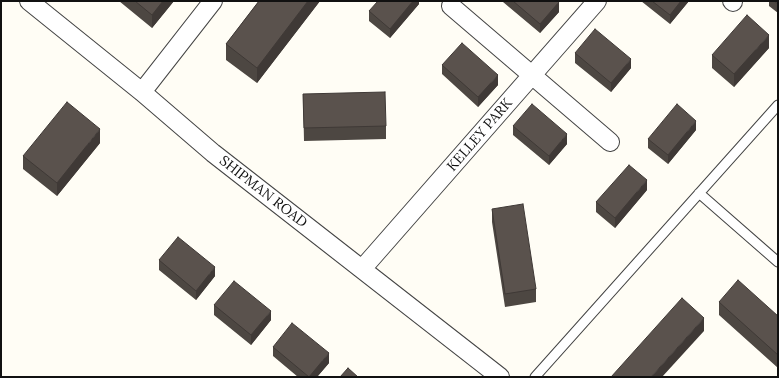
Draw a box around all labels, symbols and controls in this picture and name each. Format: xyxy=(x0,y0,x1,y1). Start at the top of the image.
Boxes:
street label: KELLEY PARK xyxy=(444,95,516,175)
street label: SHIPMAN ROAD xyxy=(216,153,310,231)

